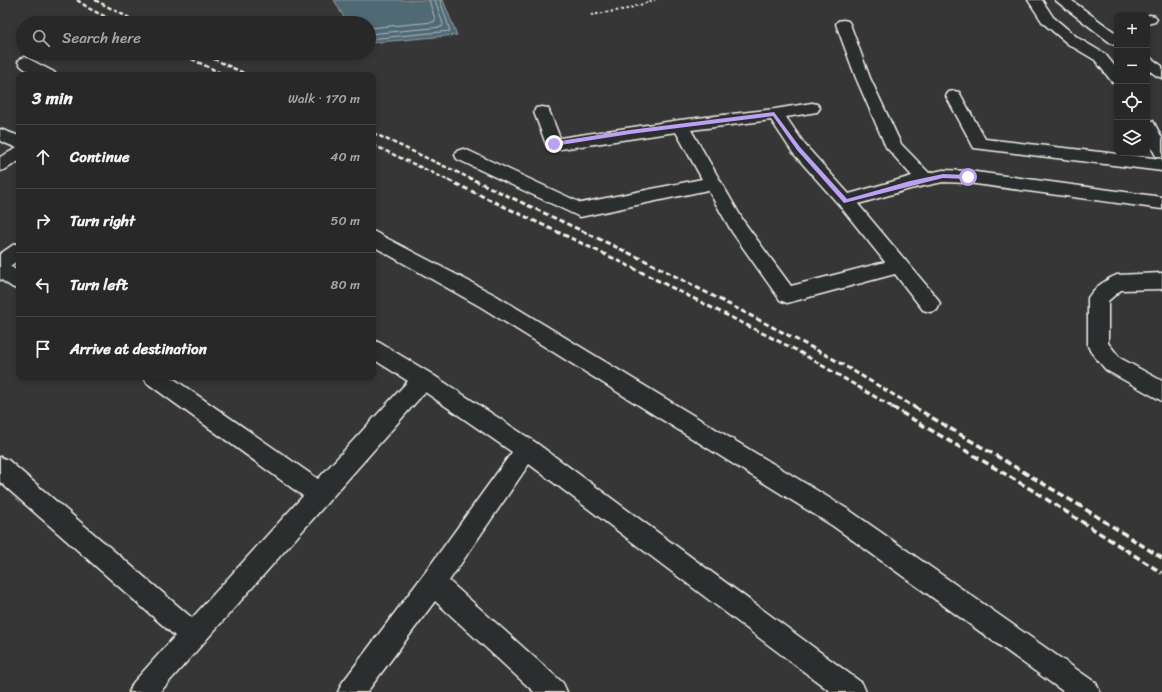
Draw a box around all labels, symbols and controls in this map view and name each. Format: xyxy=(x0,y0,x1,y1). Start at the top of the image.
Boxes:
map controls xyxy=(1114,12,1150,156)
button: + xyxy=(1114,12,1150,48)
search box xyxy=(16,16,376,60)
text: Search here xyxy=(62,25,141,51)
icon: search xyxy=(30,27,52,49)
button: − xyxy=(1114,48,1150,84)
text: 3 min xyxy=(32,83,73,113)
button: locate xyxy=(1114,84,1150,120)
text: Walk · 170 m xyxy=(288,87,360,110)
button: layers xyxy=(1114,120,1150,156)
route end xyxy=(545,135,563,153)
text: Continue xyxy=(70,144,130,170)
text: 40 m xyxy=(330,145,360,168)
icon: ahead xyxy=(32,146,54,168)
route start xyxy=(959,168,977,186)
text: Turn right xyxy=(70,208,135,234)
text: 50 m xyxy=(330,209,360,232)
icon: right xyxy=(32,210,54,232)
text: Turn left xyxy=(70,272,128,298)
text: 80 m xyxy=(331,273,360,296)
icon: left xyxy=(32,274,54,296)
text: Arrive at destination xyxy=(70,336,207,362)
icon: arrive xyxy=(32,338,54,360)

